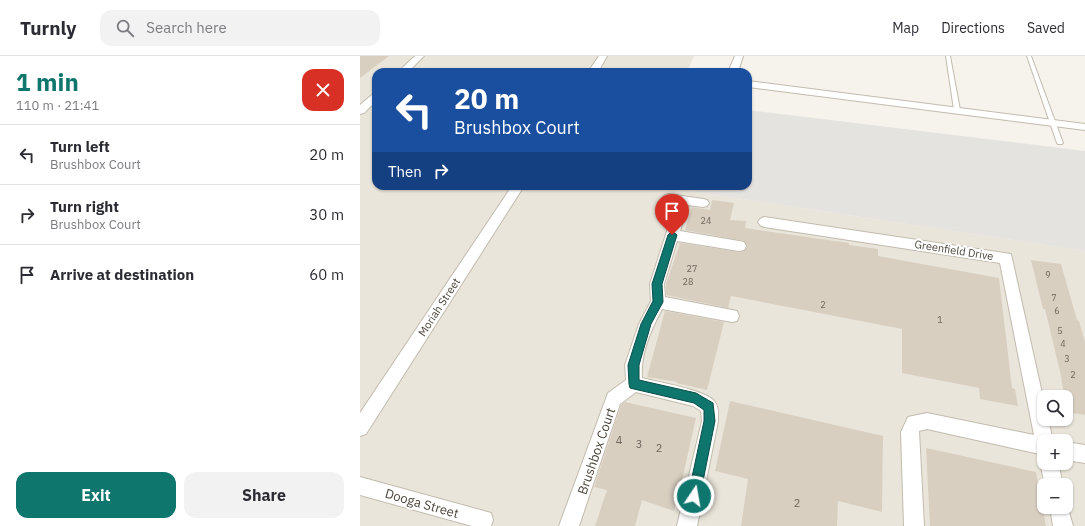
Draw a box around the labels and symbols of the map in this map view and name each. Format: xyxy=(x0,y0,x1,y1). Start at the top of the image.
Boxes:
pin xyxy=(655,194,689,235)
house number: 24 xyxy=(701,215,711,226)
street label: Greenfield Drive xyxy=(914,237,994,263)
house number: 27 xyxy=(687,263,697,274)
house number: 9 xyxy=(1045,269,1051,280)
street label: Moriah Street xyxy=(415,275,463,339)
house number: 28 xyxy=(683,276,693,287)
house number: 7 xyxy=(1051,292,1057,303)
house number: 2 xyxy=(820,299,826,310)
house number: 6 xyxy=(1054,305,1060,316)
house number: 1 xyxy=(937,314,943,325)
house number: 5 xyxy=(1057,325,1063,336)
house number: 4 xyxy=(1060,338,1066,349)
house number: 3 xyxy=(1064,353,1070,364)
house number: 2 xyxy=(1070,369,1076,380)
street label: Brushbox Court xyxy=(574,405,619,497)
house number: 4 xyxy=(616,433,623,447)
house number: 3 xyxy=(636,437,642,451)
house number: 2 xyxy=(656,441,662,455)
position arrow xyxy=(673,475,715,517)
street label: Dooga Street xyxy=(383,485,461,522)
house number: 2 xyxy=(794,496,800,510)

